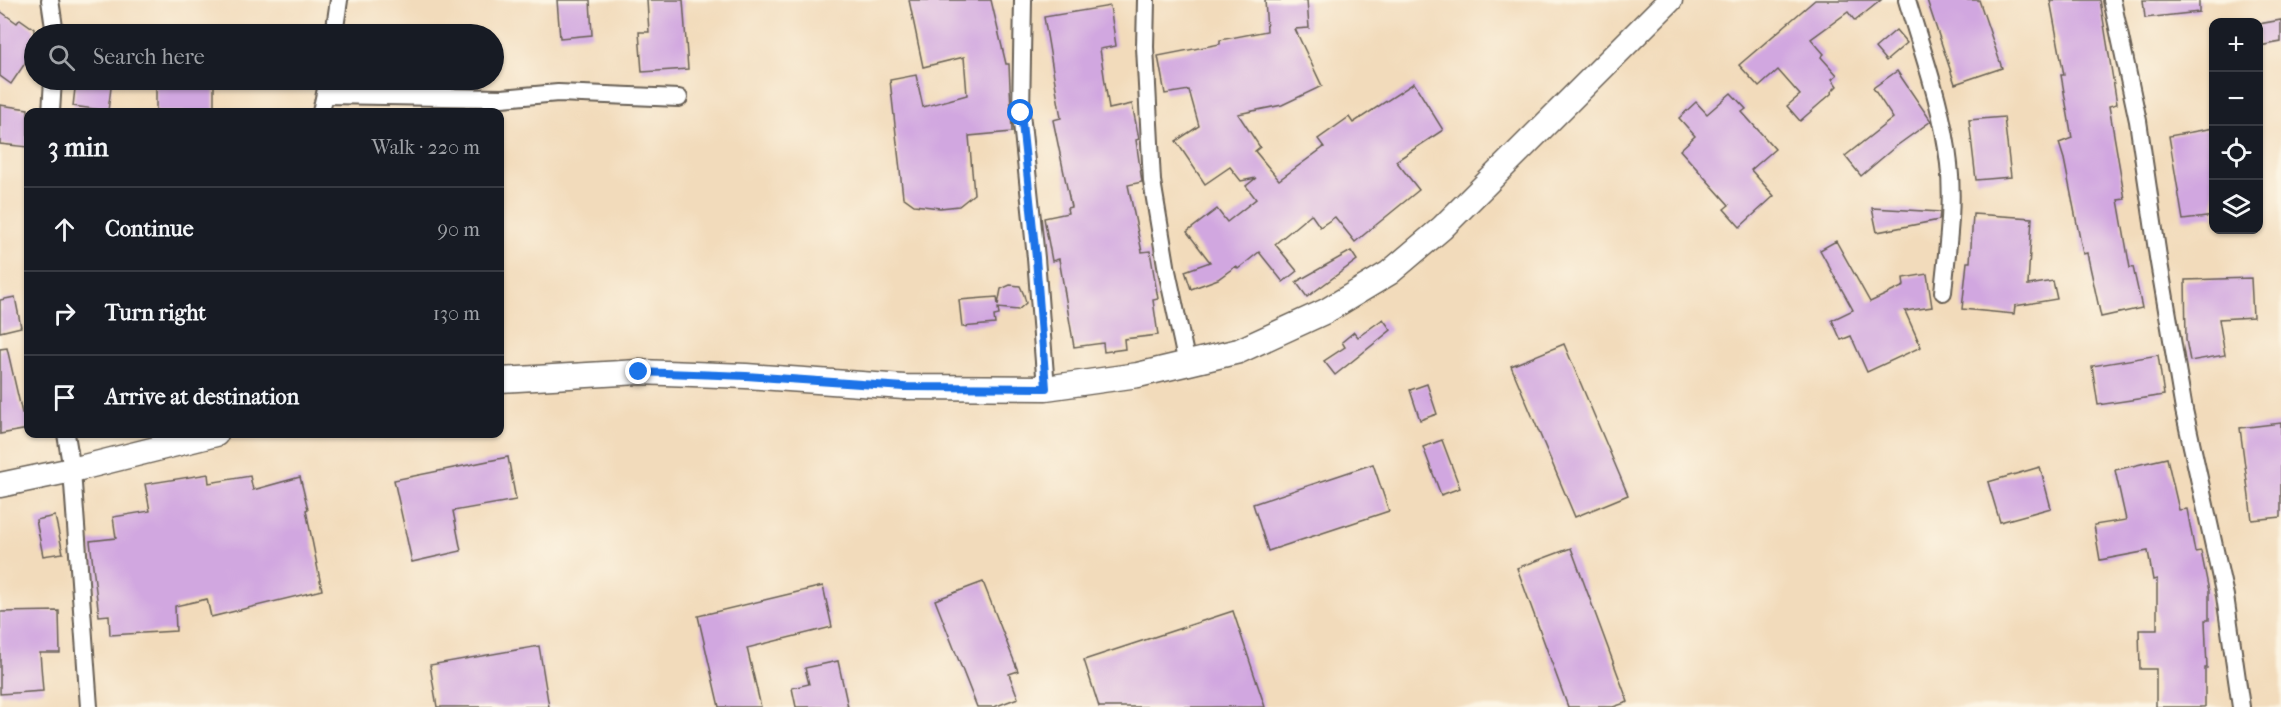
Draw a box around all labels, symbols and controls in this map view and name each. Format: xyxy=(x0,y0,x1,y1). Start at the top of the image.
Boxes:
map controls xyxy=(2209,18,2263,234)
button: + xyxy=(2209,18,2263,72)
search box xyxy=(24,24,504,90)
icon: search xyxy=(45,41,78,74)
text: Search here xyxy=(93,44,205,70)
button: − xyxy=(2209,72,2263,126)
route start xyxy=(1007,99,1033,125)
button: locate xyxy=(2209,126,2263,180)
text: 3 min xyxy=(48,132,109,163)
text: Walk · 220 m xyxy=(372,136,480,159)
button: layers xyxy=(2209,180,2263,234)
icon: ahead xyxy=(48,213,81,246)
text: Continue xyxy=(105,216,194,242)
text: 90 m xyxy=(438,218,480,241)
icon: right xyxy=(48,297,81,330)
text: Turn right xyxy=(105,300,206,326)
text: 130 m xyxy=(433,302,480,325)
route end xyxy=(625,358,651,384)
icon: arrive xyxy=(48,381,81,414)
text: Arrive at destination xyxy=(105,384,299,410)

